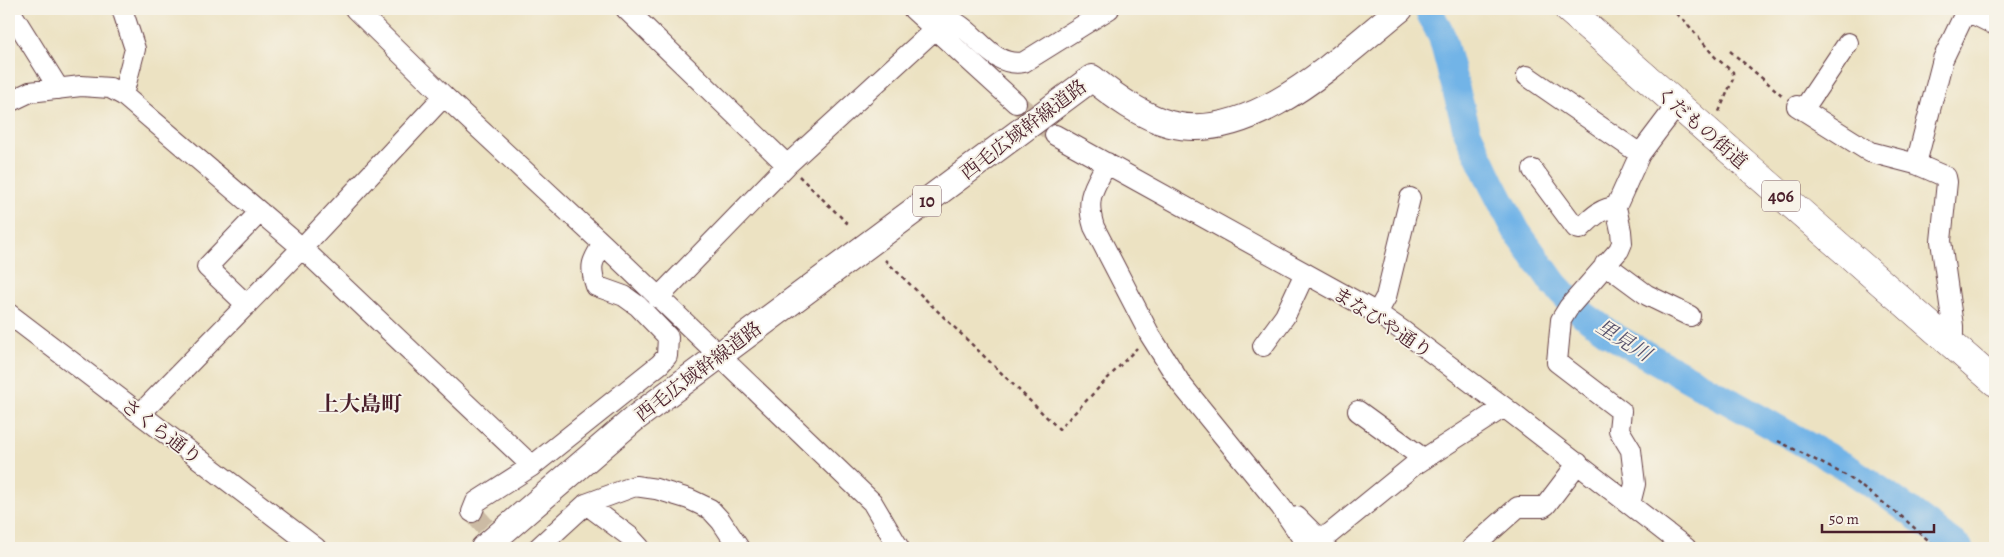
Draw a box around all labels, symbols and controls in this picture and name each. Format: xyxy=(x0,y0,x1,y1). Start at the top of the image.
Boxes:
street label: 西毛広域幹線道路 xyxy=(955,74,1092,186)
street label: くだもの街道 xyxy=(1650,81,1753,175)
road number: 406 xyxy=(1762,180,1800,212)
road number: 10 xyxy=(913,186,941,217)
street label: まなびや通り xyxy=(1328,281,1437,365)
water label: 里見川 xyxy=(1591,313,1658,369)
street label: 西毛広域幹線道路 xyxy=(630,316,767,428)
district label: 上大島町 xyxy=(318,390,402,418)
street label: さくら通り xyxy=(116,393,207,471)
scale bar xyxy=(1822,502,1934,534)
text: 50 m xyxy=(1829,509,1859,529)

